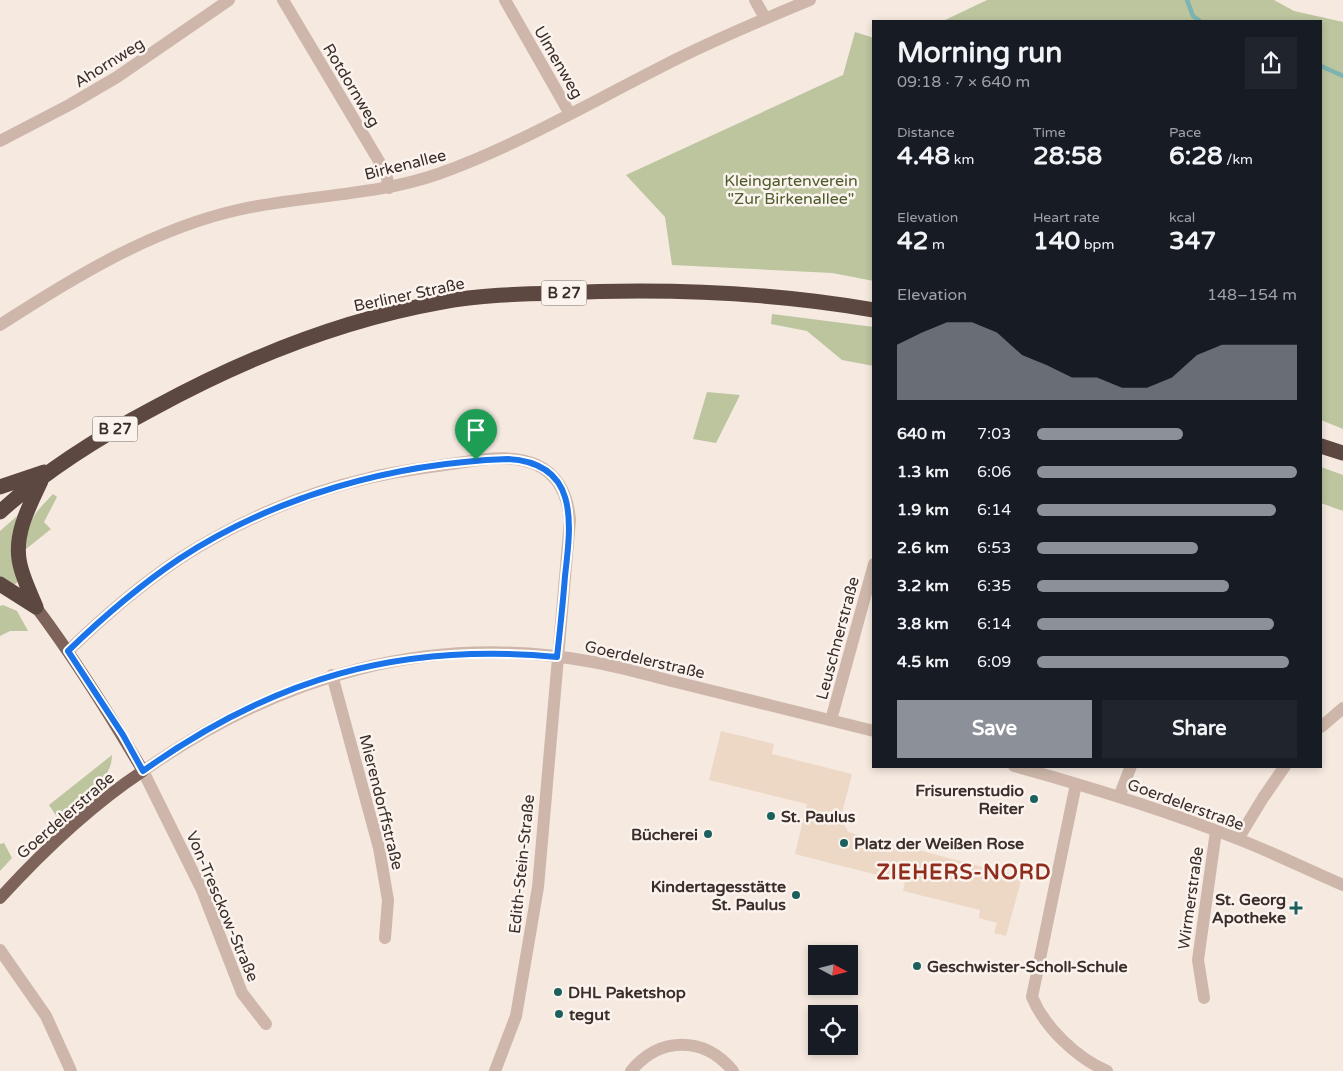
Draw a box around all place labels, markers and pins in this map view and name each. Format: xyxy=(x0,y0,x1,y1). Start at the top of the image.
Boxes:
pin xyxy=(455,409,497,460)
place label: Frisurenstudio Reiter xyxy=(915,781,1025,819)
marker: Frisurenstudio Reiter xyxy=(1028,793,1040,805)
place label: St. Paulus xyxy=(781,807,856,827)
marker: St. Paulus xyxy=(765,810,777,822)
place label: Bücherei xyxy=(631,825,698,845)
marker: Bücherei xyxy=(702,828,714,840)
place label: Platz der Weißen Rose xyxy=(854,834,1024,854)
marker: Platz der Weißen Rose xyxy=(838,837,850,849)
place label: Kindertagesstätte St. Paulus xyxy=(651,877,786,915)
marker: Kindertagesstätte St. Paulus xyxy=(790,889,802,901)
place label: St. Georg Apotheke xyxy=(1212,890,1286,928)
marker: St. Georg Apotheke xyxy=(1290,902,1302,914)
place label: Geschwister-Scholl-Schule xyxy=(927,957,1128,977)
marker: Geschwister-Scholl-Schule xyxy=(911,960,923,972)
place label: DHL Paketshop xyxy=(568,983,686,1003)
marker: DHL Paketshop xyxy=(552,986,564,998)
place label: tegut xyxy=(568,1005,611,1025)
marker: tegut xyxy=(553,1008,565,1020)

